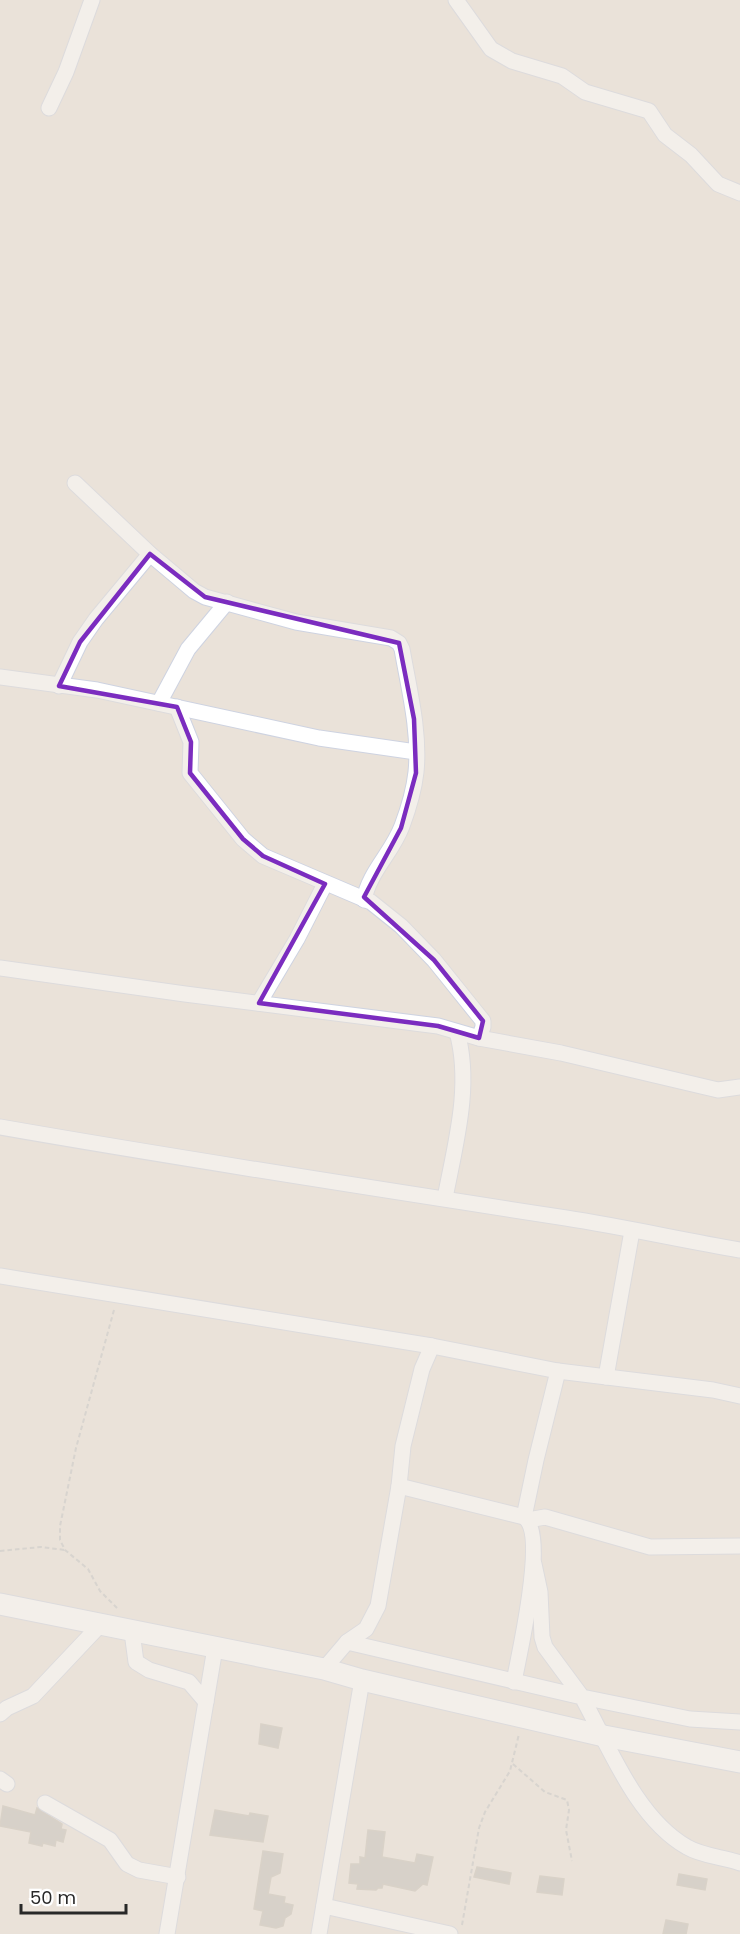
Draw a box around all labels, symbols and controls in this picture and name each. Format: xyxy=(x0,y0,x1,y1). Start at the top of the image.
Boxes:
scale bar xyxy=(21,1877,126,1915)
text: 50 m xyxy=(30,1885,76,1910)

